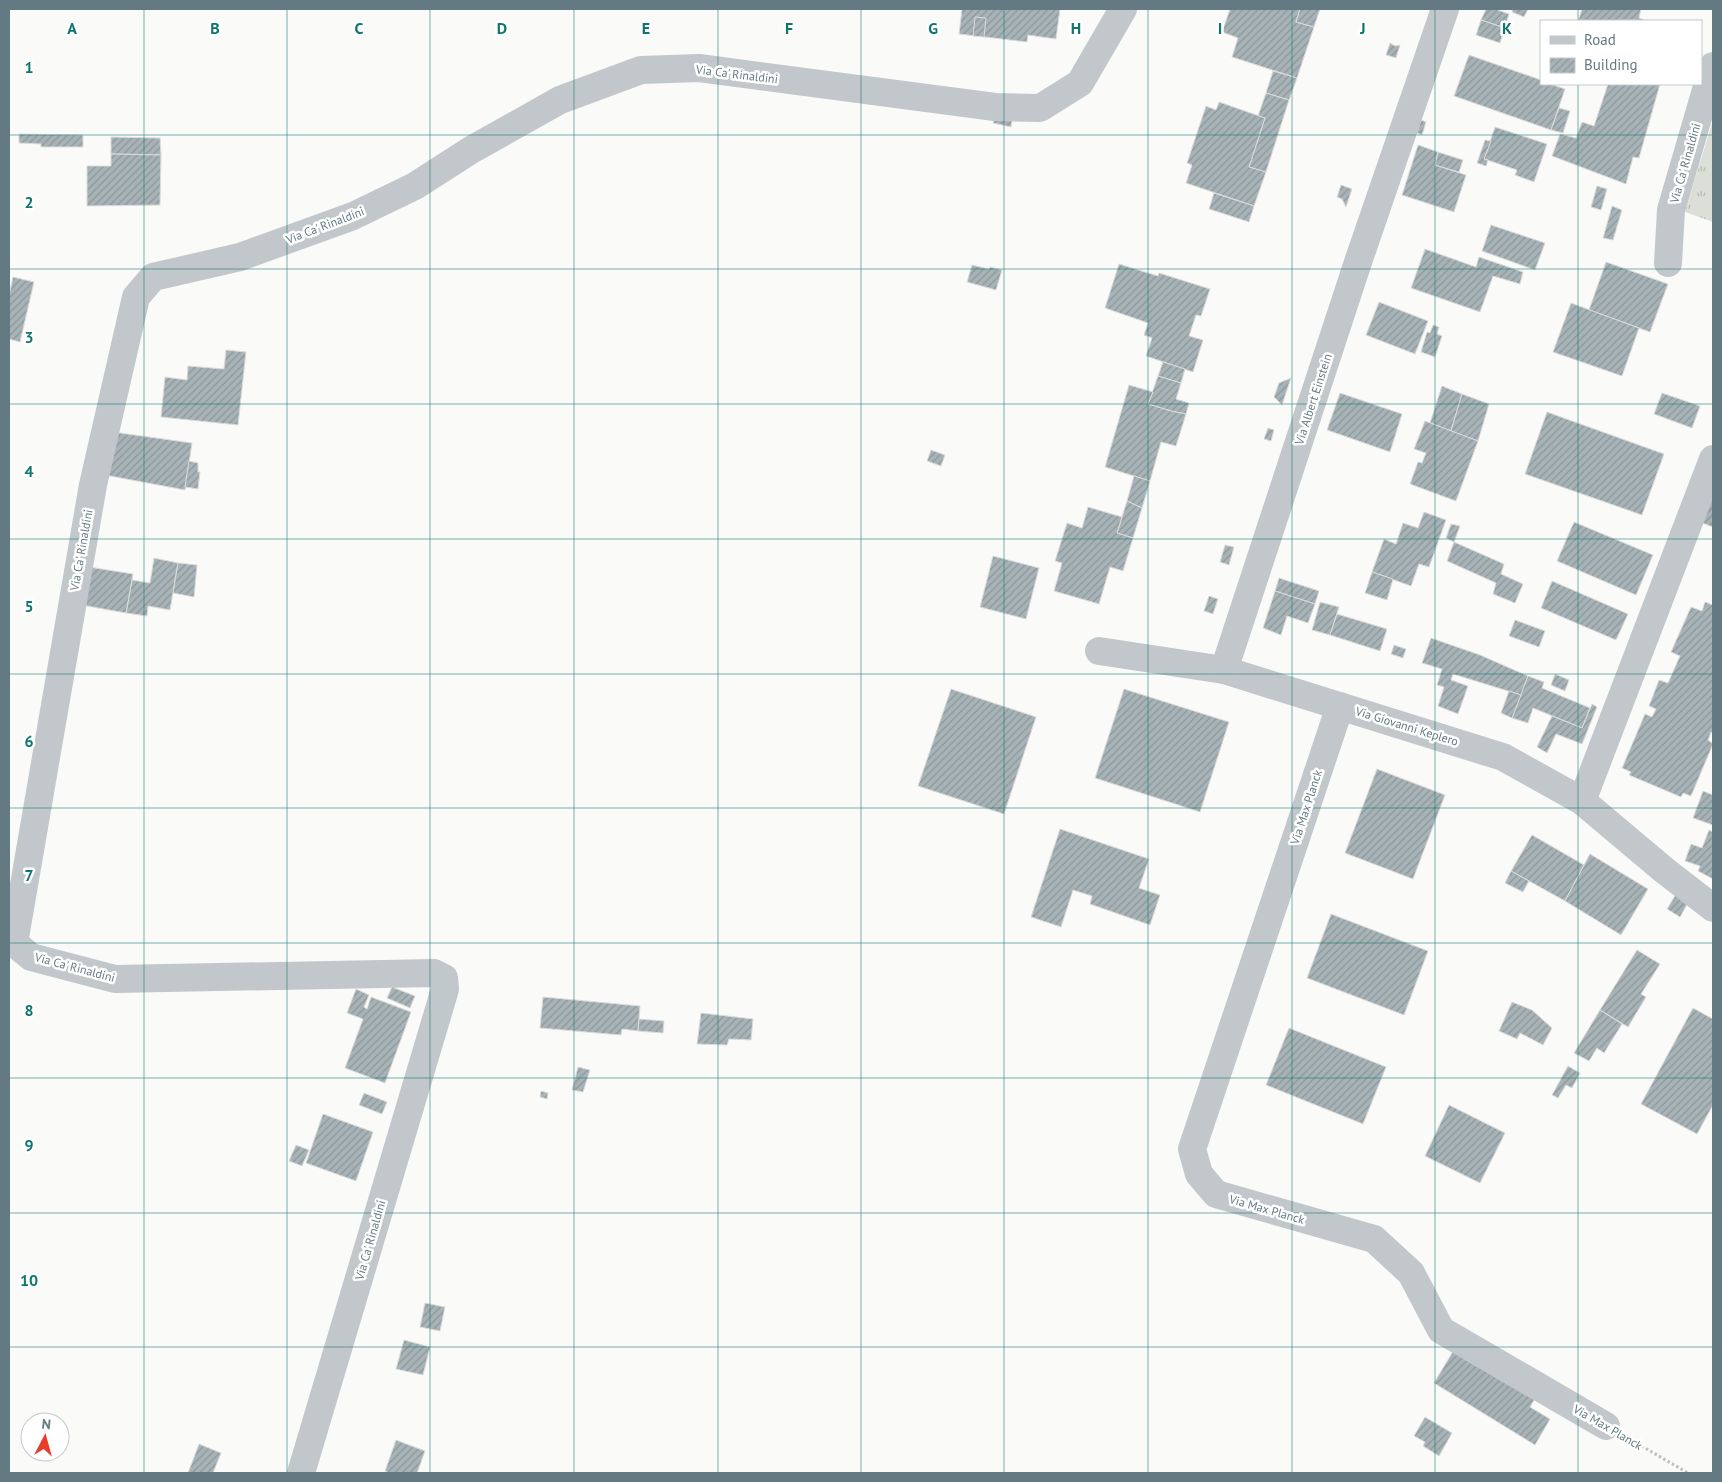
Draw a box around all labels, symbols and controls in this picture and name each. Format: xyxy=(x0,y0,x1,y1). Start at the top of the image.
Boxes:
text: A xyxy=(67,18,77,38)
text: B xyxy=(210,18,220,38)
text: C xyxy=(355,18,364,38)
text: D xyxy=(497,18,507,38)
text: E xyxy=(642,18,650,38)
text: F xyxy=(785,18,793,38)
text: G xyxy=(928,18,938,38)
text: H xyxy=(1071,18,1081,38)
text: I xyxy=(1218,18,1222,38)
text: J xyxy=(1359,18,1366,38)
text: K xyxy=(1502,18,1512,38)
legend xyxy=(1540,20,1702,85)
text: Road xyxy=(1584,30,1616,49)
text: Building xyxy=(1584,55,1638,74)
text: 1 xyxy=(24,57,34,77)
street label: Via Ca' Rinaldini xyxy=(694,61,779,86)
street label: Via Ca' Rinaldini xyxy=(1666,121,1704,206)
text: 2 xyxy=(24,192,34,212)
street label: Via Ca' Rinaldini xyxy=(283,203,366,247)
text: 3 xyxy=(24,327,34,347)
street label: Via Albert Einstein xyxy=(1291,352,1335,447)
text: 4 xyxy=(24,461,34,481)
street label: Via Ca' Rinaldini xyxy=(66,508,96,593)
text: 5 xyxy=(24,596,34,616)
street label: Via Giovanni Keplero xyxy=(1353,703,1460,749)
text: 6 xyxy=(24,731,34,751)
street label: Via Max Planck xyxy=(1287,768,1325,847)
text: 7 xyxy=(24,865,34,885)
street label: Via Ca' Rinaldini xyxy=(32,949,117,985)
text: 8 xyxy=(24,1000,34,1020)
text: 9 xyxy=(24,1135,34,1155)
street label: Via Max Planck xyxy=(1227,1191,1307,1227)
street label: Via Ca' Rinaldini xyxy=(351,1198,389,1283)
text: 10 xyxy=(20,1270,38,1290)
street label: Via Max Planck xyxy=(1570,1401,1646,1453)
north arrow xyxy=(20,1412,70,1462)
text: N xyxy=(41,1415,52,1434)

